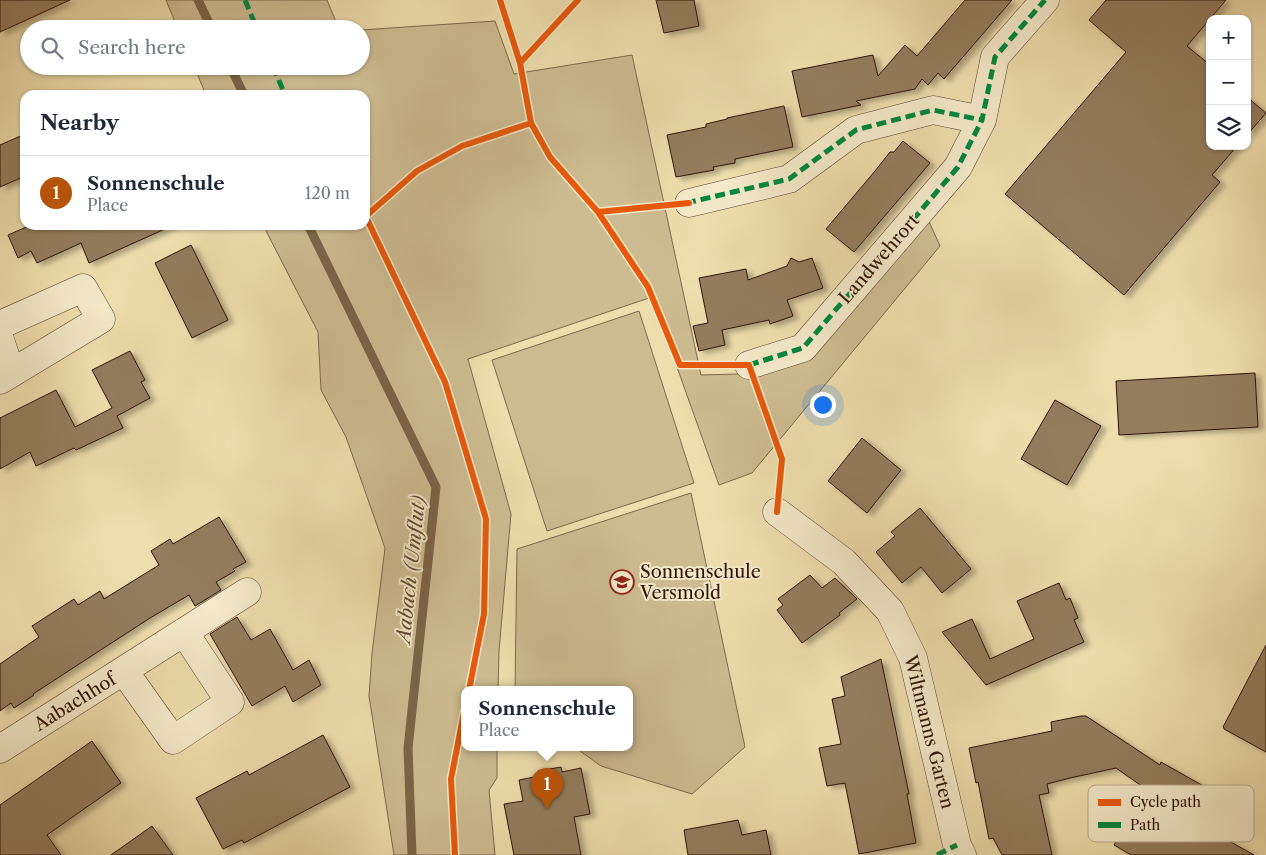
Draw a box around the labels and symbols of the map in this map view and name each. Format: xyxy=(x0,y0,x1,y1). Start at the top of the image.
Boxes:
street label: Landwehrort xyxy=(834,209,924,308)
your location xyxy=(810,392,836,418)
water label: Aabach (Umflut) xyxy=(391,494,430,647)
place label: Sonnenschule Versmold xyxy=(639,561,761,604)
school or university icon: Sonnenschule Versmold xyxy=(609,569,635,595)
street label: Wiltmanns Garten xyxy=(899,652,959,811)
street label: Aabachhof xyxy=(29,667,122,736)
pin: 1 xyxy=(531,768,563,809)
legend xyxy=(1088,785,1254,842)
text: Cycle path xyxy=(1130,793,1201,811)
text: Path xyxy=(1130,816,1160,834)

